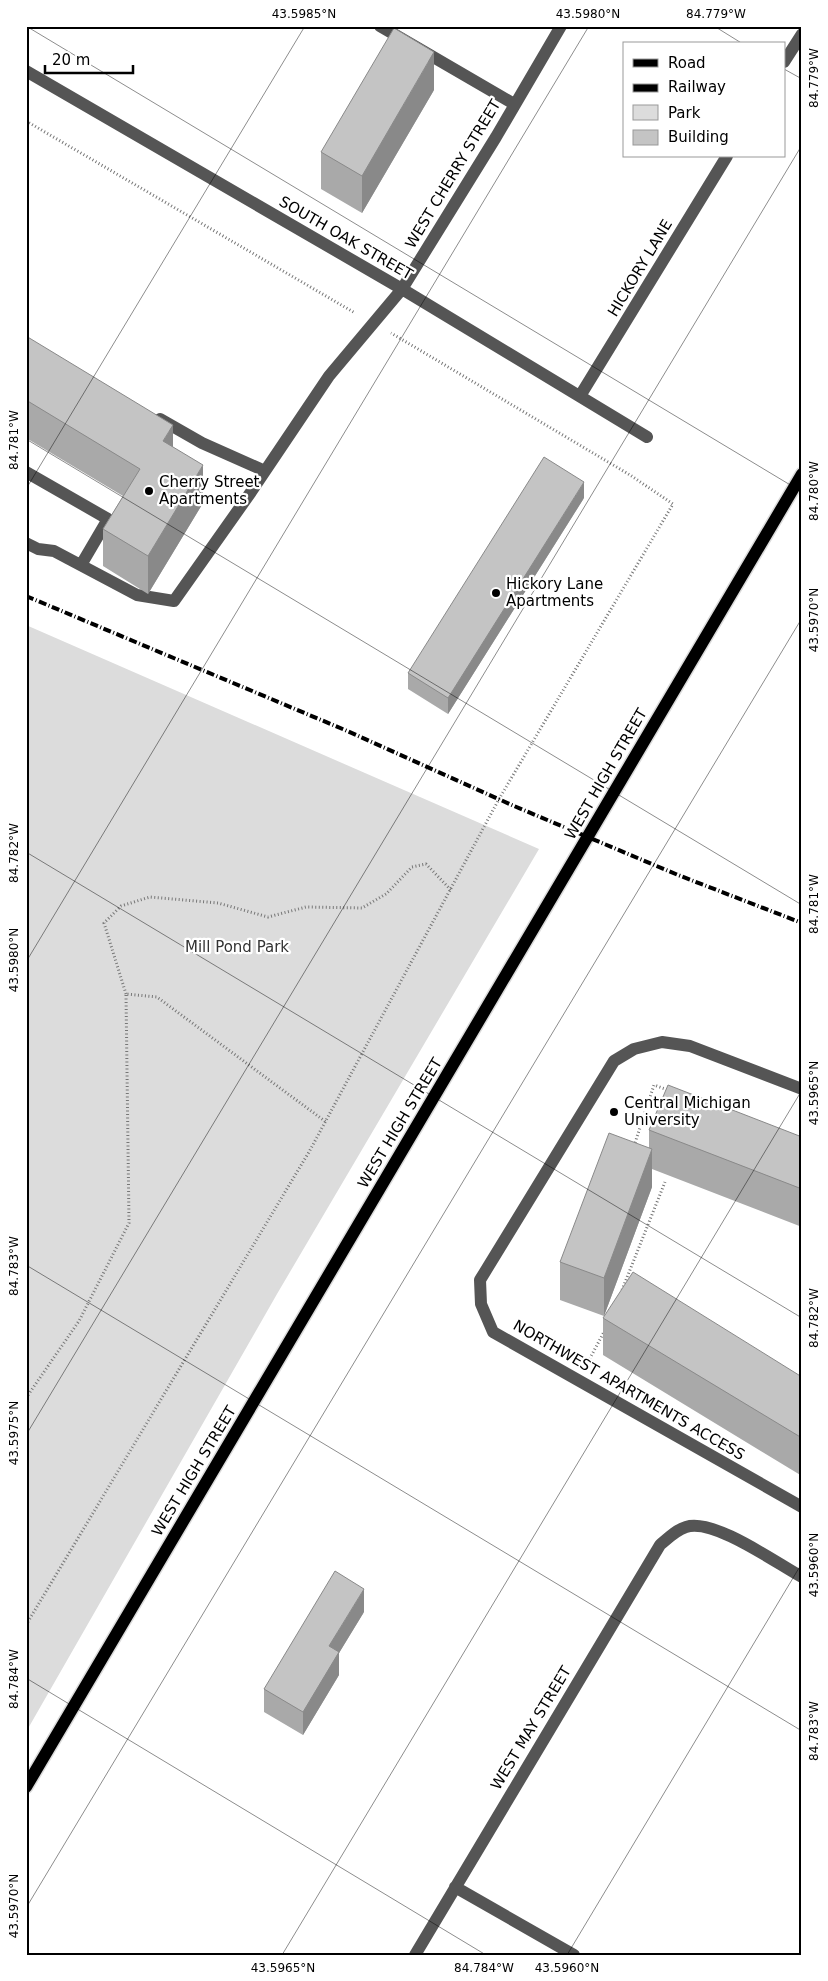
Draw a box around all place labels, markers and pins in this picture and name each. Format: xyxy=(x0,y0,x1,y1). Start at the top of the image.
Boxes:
place label: Cherry Street Apartments xyxy=(159,473,260,508)
marker: Cherry Street Apartments xyxy=(143,485,155,497)
place label: Hickory Lane Apartments xyxy=(506,575,603,610)
marker: Hickory Lane Apartments xyxy=(490,587,502,599)
place label: Central Michigan University xyxy=(624,1094,751,1129)
marker: Central Michigan University xyxy=(608,1106,620,1118)

